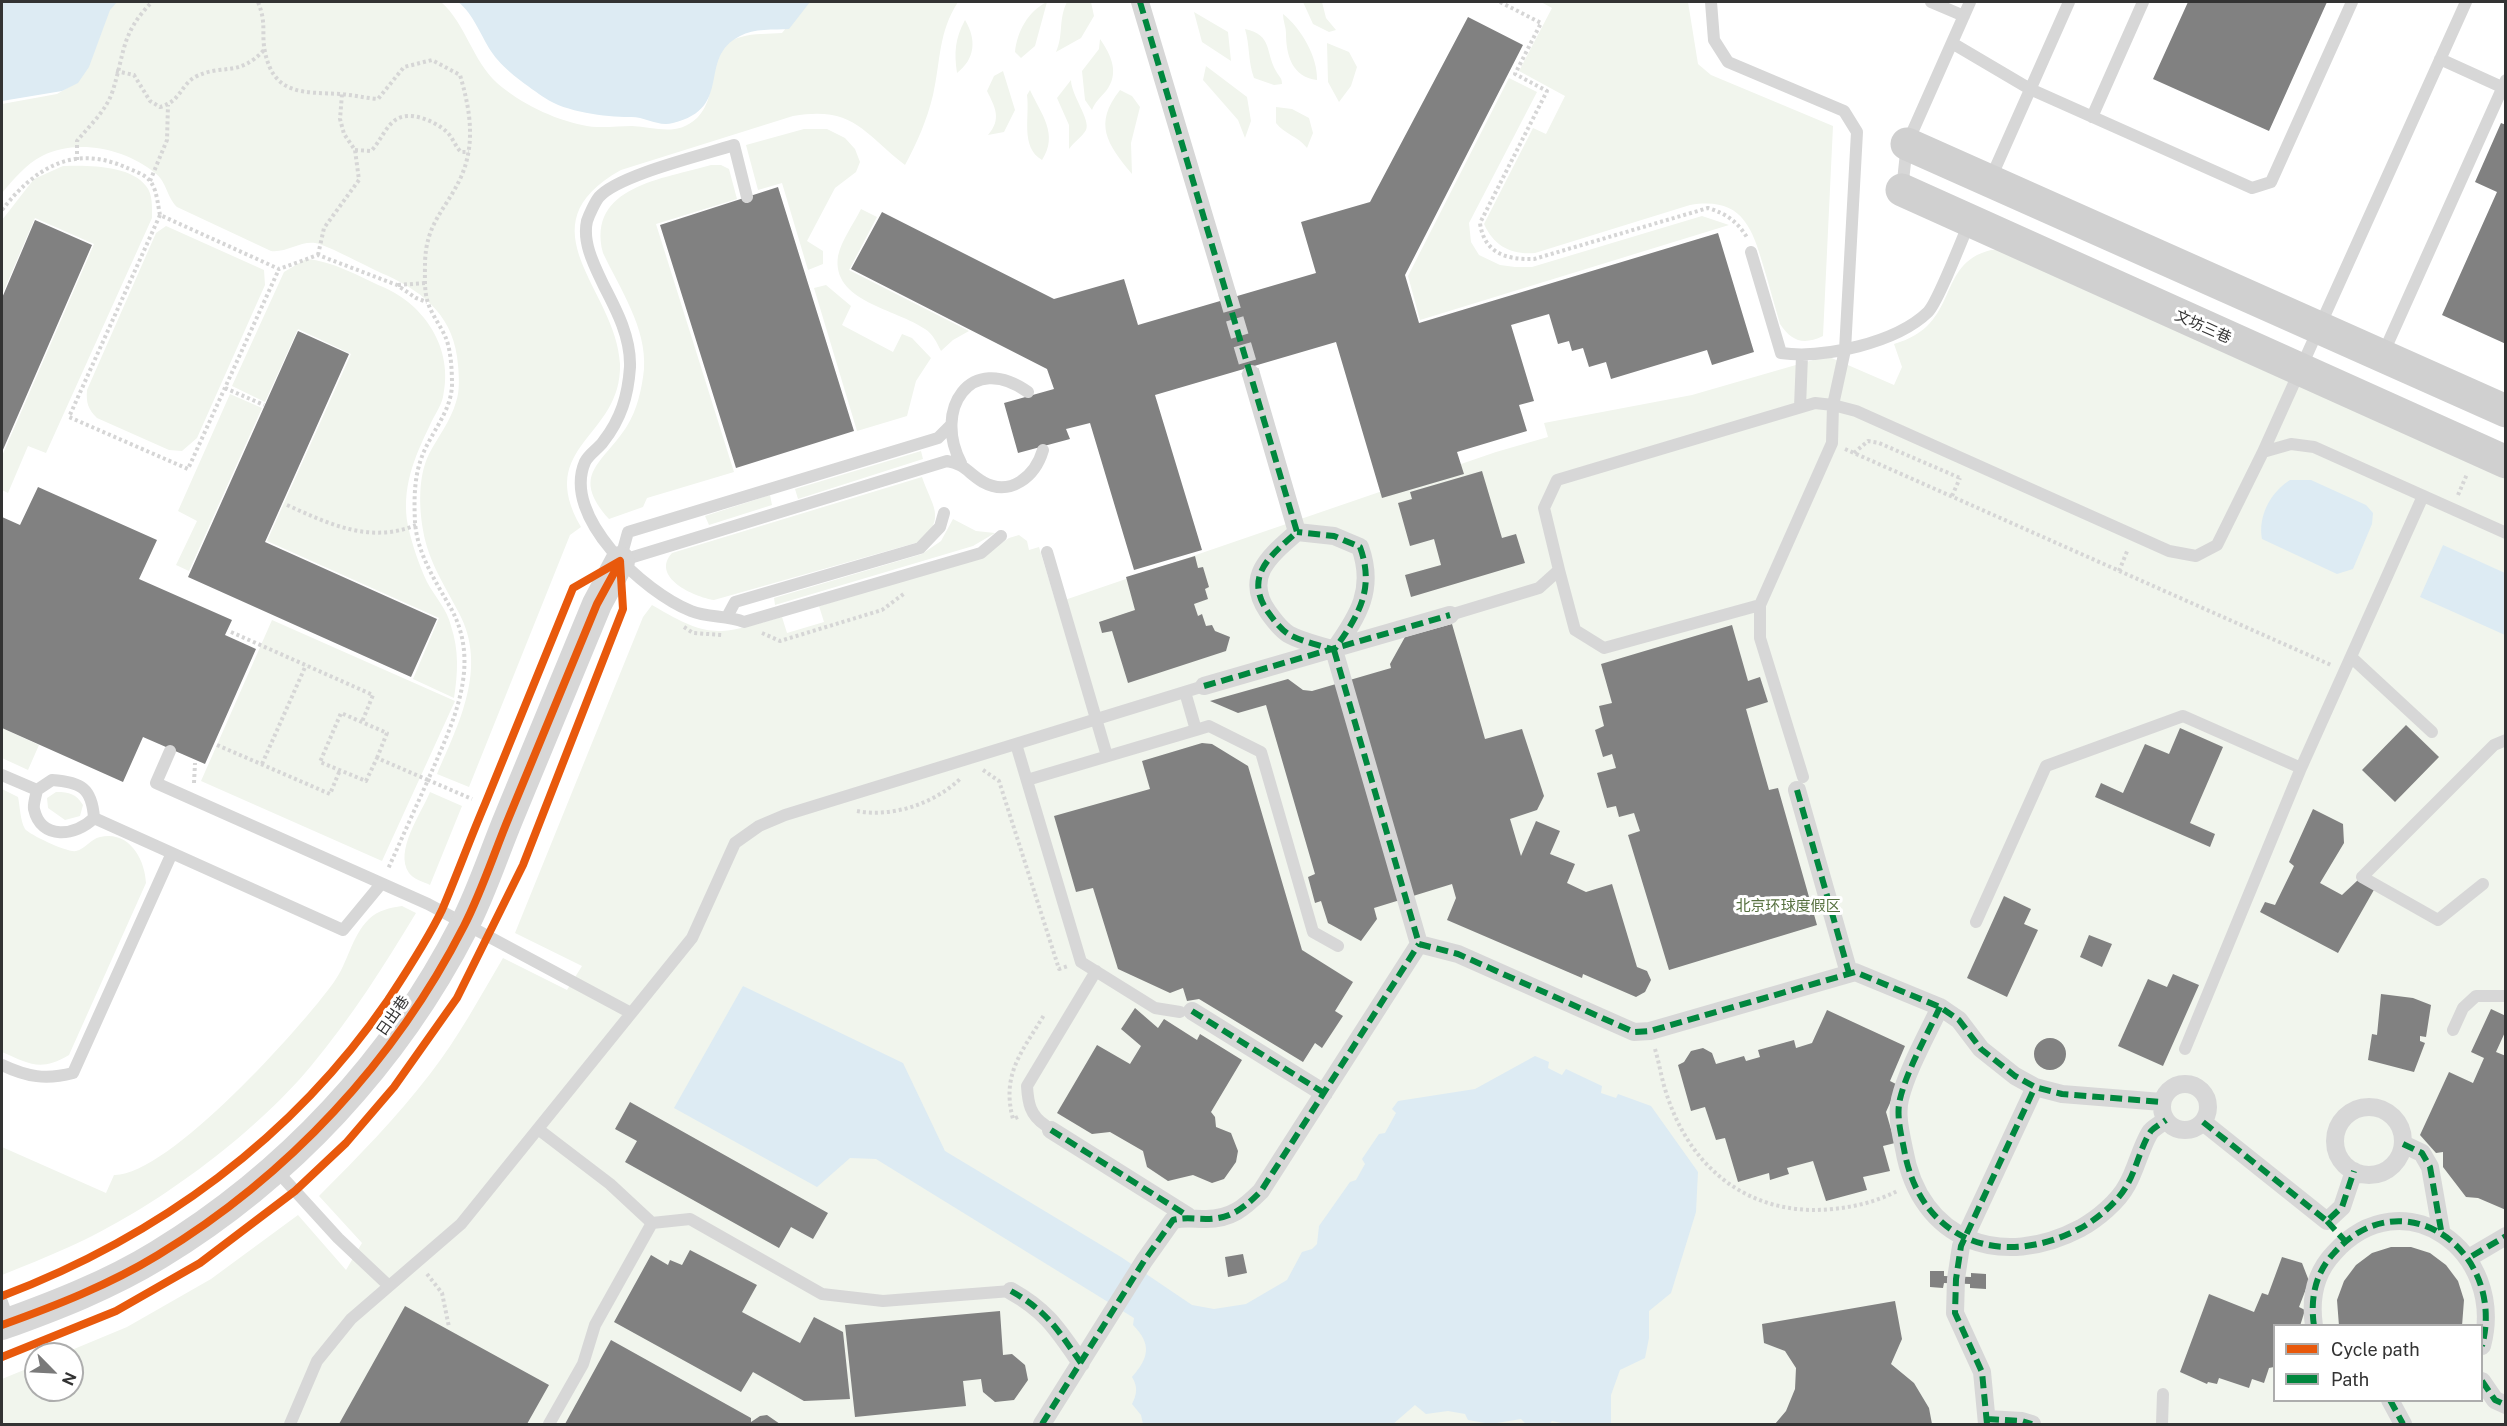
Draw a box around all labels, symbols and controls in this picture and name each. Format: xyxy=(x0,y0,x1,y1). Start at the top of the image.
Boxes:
street label: 文坊三巷 xyxy=(2172,307,2234,347)
park label: 北京环球度假区 xyxy=(1736,897,1840,915)
street label: 日出巷 xyxy=(373,992,413,1040)
legend xyxy=(2273,1324,2483,1402)
text: Cycle path xyxy=(2331,1339,2420,1360)
north arrow xyxy=(24,1342,84,1402)
text: N xyxy=(58,1369,80,1388)
text: Path xyxy=(2331,1369,2369,1390)

